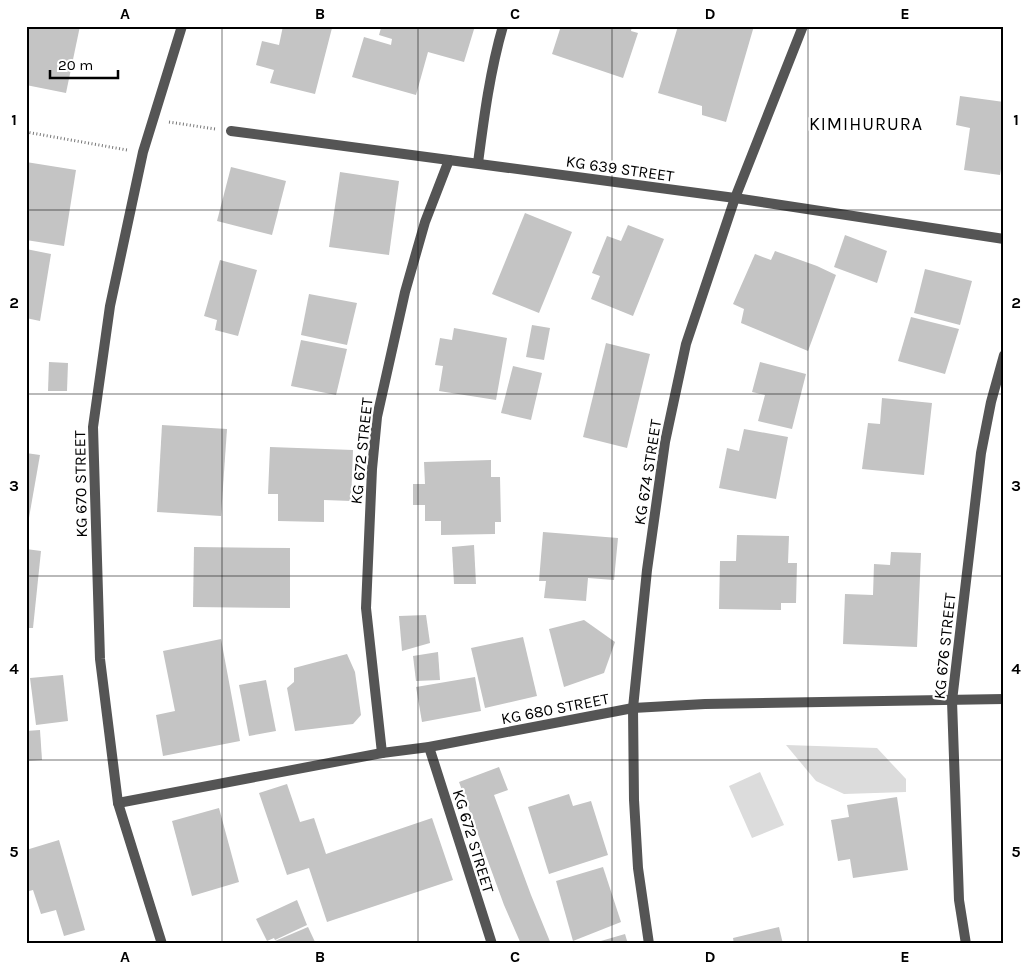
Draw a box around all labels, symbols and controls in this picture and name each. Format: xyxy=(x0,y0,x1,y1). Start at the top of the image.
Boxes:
text: A xyxy=(120,4,130,23)
text: B xyxy=(315,4,325,23)
text: C xyxy=(510,4,520,23)
text: D xyxy=(705,4,716,23)
text: E xyxy=(900,4,910,23)
scale bar xyxy=(50,48,118,80)
text: 20 m xyxy=(58,56,93,74)
text: 1 xyxy=(11,110,17,129)
text: 1 xyxy=(1013,110,1019,129)
district label: KIMIHURURA xyxy=(809,113,923,135)
street label: KG 639 STREET xyxy=(565,152,675,185)
text: 2 xyxy=(9,293,19,312)
text: 2 xyxy=(1011,293,1021,312)
street label: KG 672 STREET xyxy=(346,397,377,505)
street label: KG 674 STREET xyxy=(630,418,665,526)
street label: KG 670 STREET xyxy=(70,430,91,538)
text: 3 xyxy=(9,476,19,495)
text: 3 xyxy=(1011,476,1021,495)
street label: KG 676 STREET xyxy=(929,592,960,700)
text: 4 xyxy=(9,659,19,678)
text: 4 xyxy=(1011,659,1021,678)
street label: KG 680 STREET xyxy=(499,689,611,728)
street label: KG 672 STREET xyxy=(449,787,498,895)
text: 5 xyxy=(9,842,19,861)
text: 5 xyxy=(1011,842,1021,861)
text: A xyxy=(120,947,130,966)
text: B xyxy=(315,947,325,966)
text: C xyxy=(510,947,520,966)
text: D xyxy=(705,947,716,966)
text: E xyxy=(900,947,910,966)

